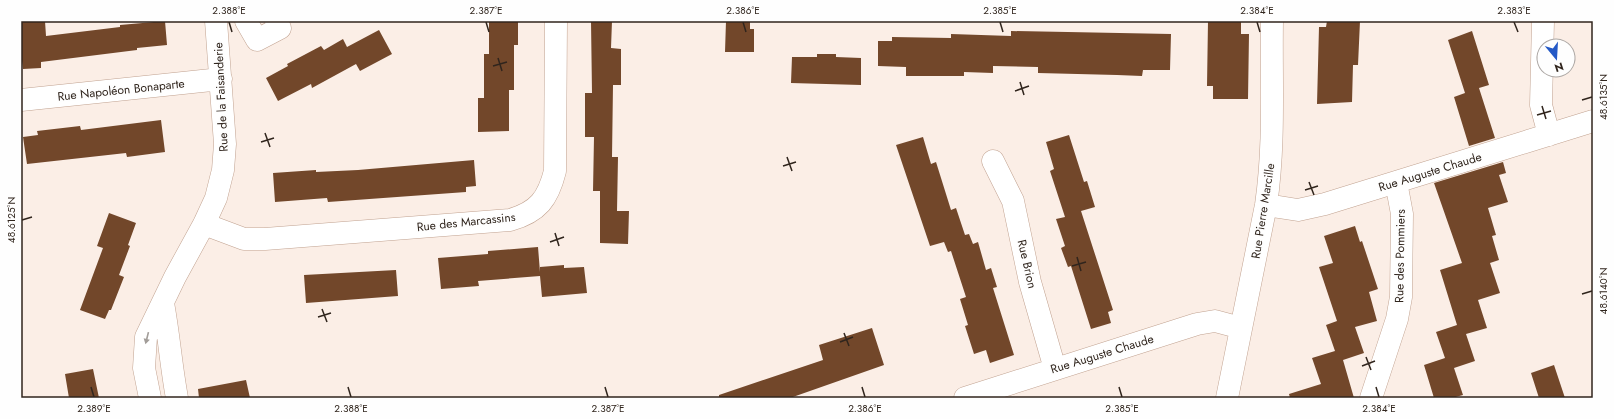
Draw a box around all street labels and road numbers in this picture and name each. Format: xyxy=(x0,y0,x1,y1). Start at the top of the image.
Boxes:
street label: Rue de la Faisanderie xyxy=(209,42,233,152)
street label: Rue Napoléon Bonaparte xyxy=(57,74,185,106)
street label: Rue Auguste Chaude xyxy=(1376,148,1484,196)
street label: Rue Pierre Marcille xyxy=(1247,162,1279,260)
street label: Rue des Marcassins xyxy=(416,208,516,236)
street label: Rue des Pommiers xyxy=(1390,209,1410,303)
street label: Rue Brion xyxy=(1013,238,1041,290)
street label: Rue Auguste Chaude xyxy=(1048,330,1156,378)

